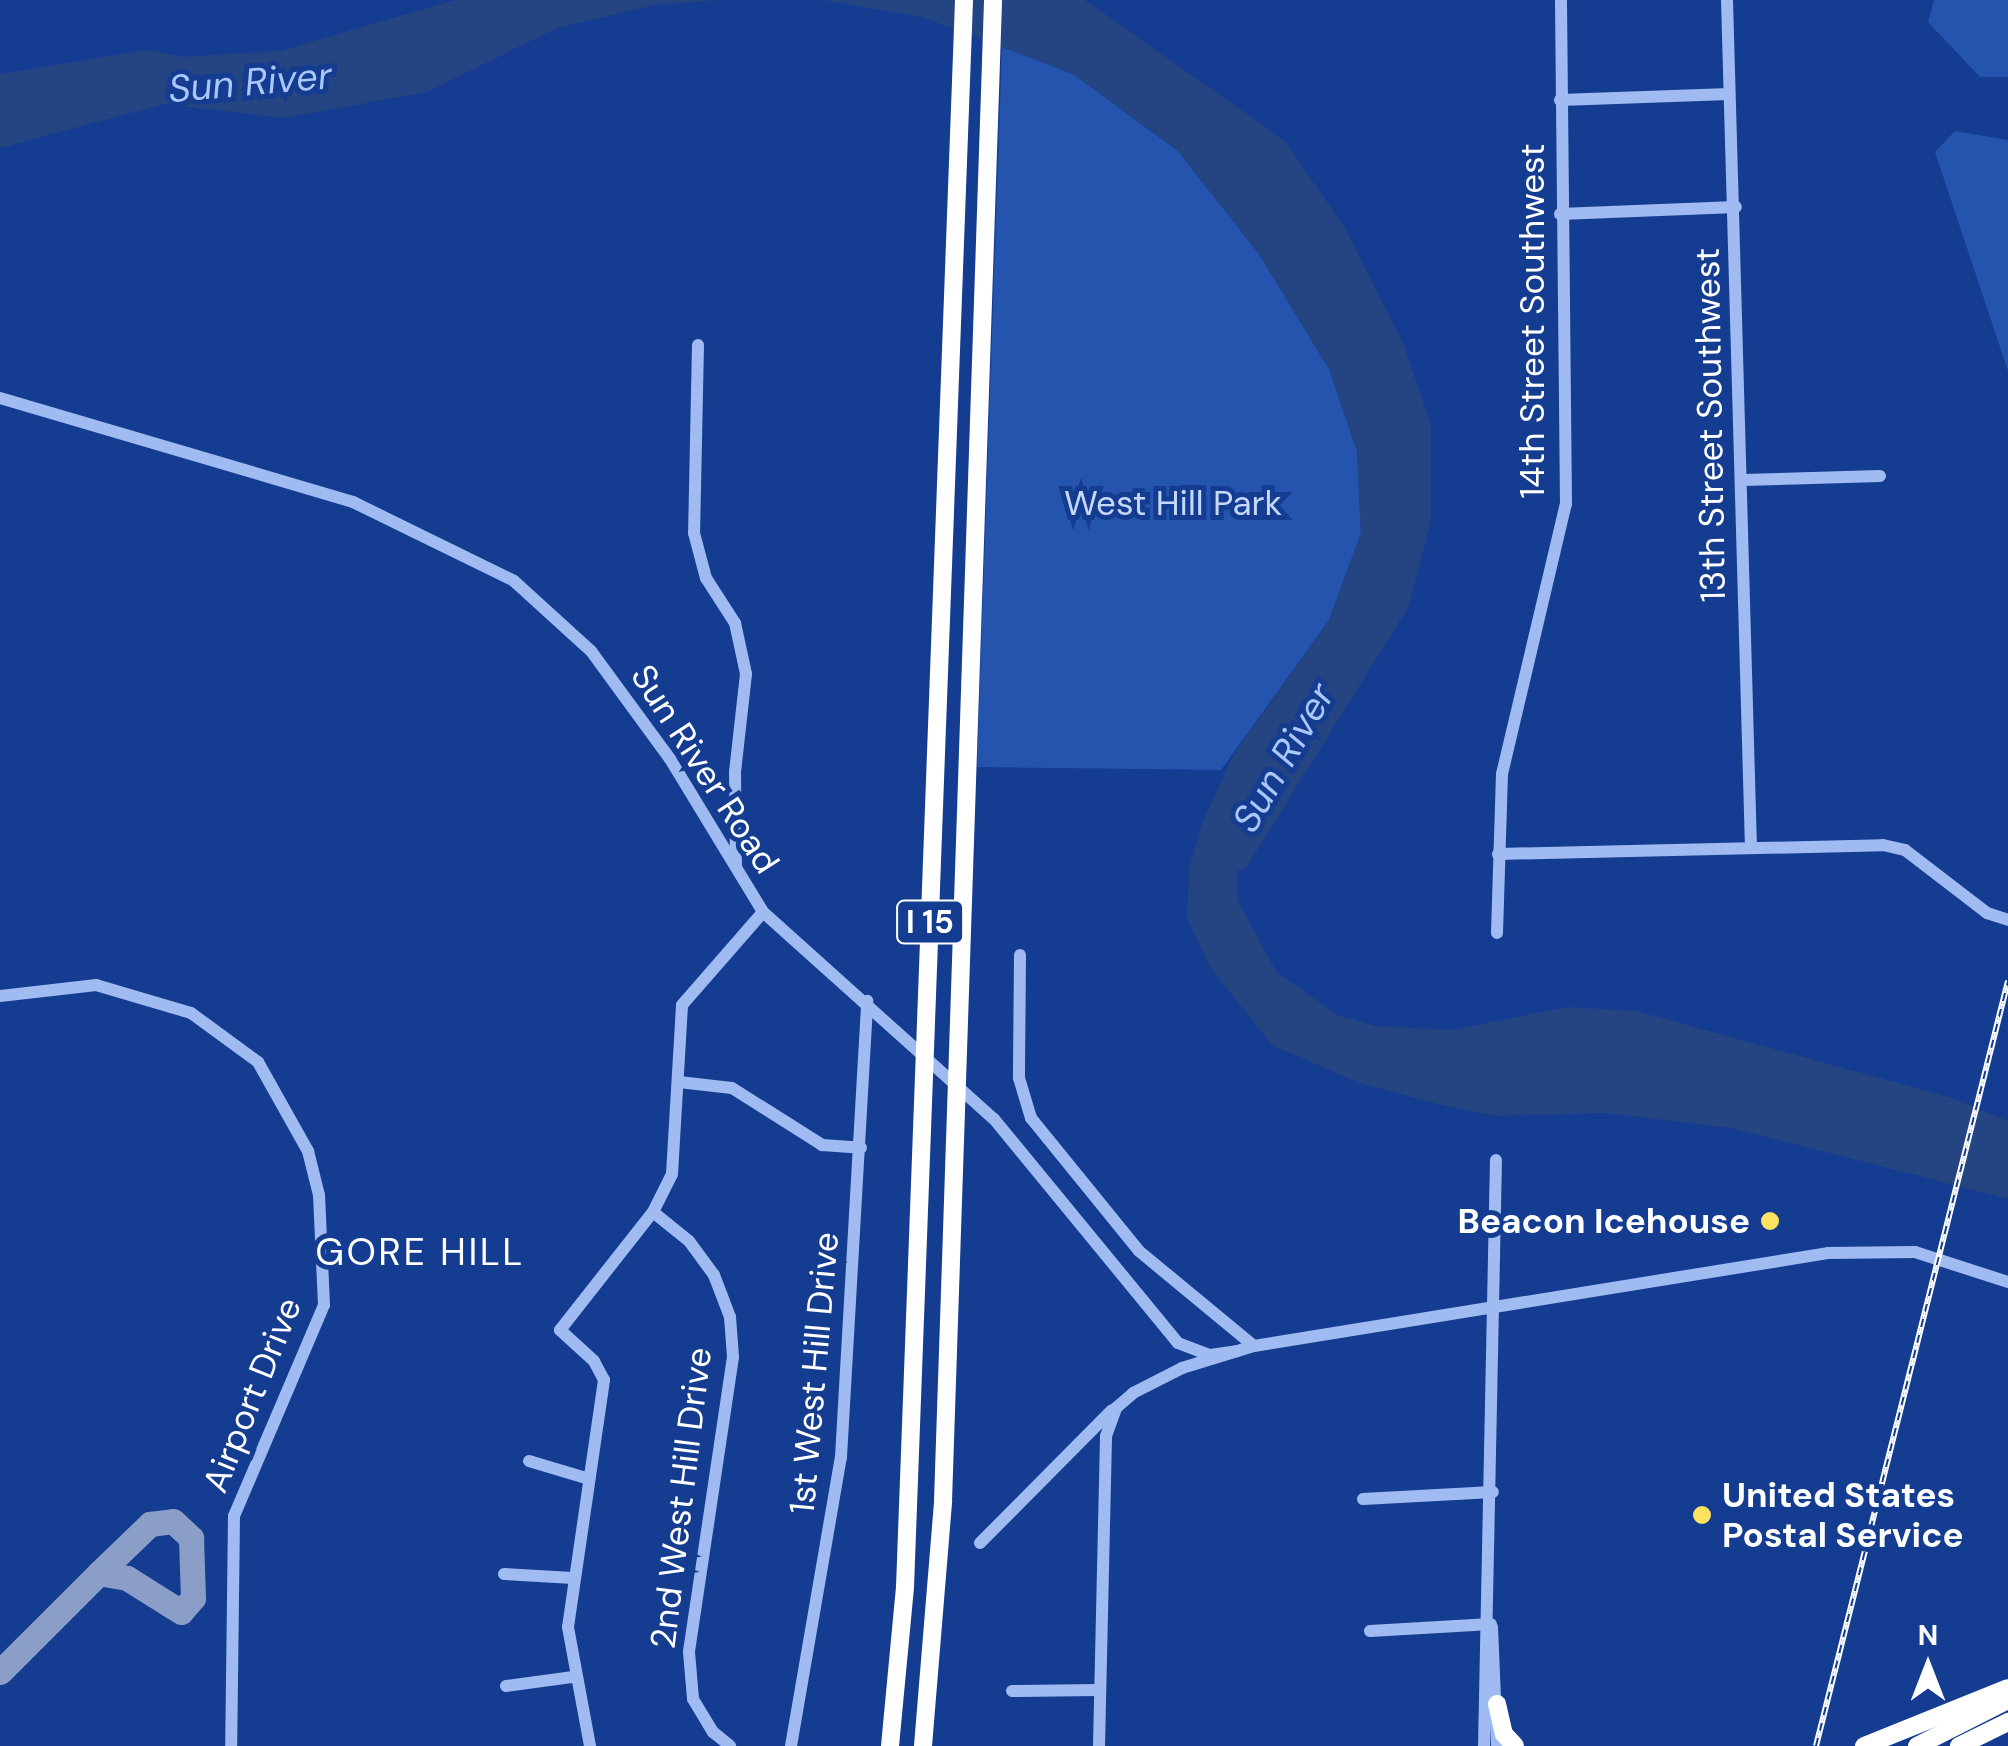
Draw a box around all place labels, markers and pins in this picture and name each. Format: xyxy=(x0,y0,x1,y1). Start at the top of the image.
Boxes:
place label: Beacon Icehouse xyxy=(1458,1200,1750,1242)
marker: Beacon Icehouse xyxy=(1759,1210,1781,1232)
place label: United States Postal Service xyxy=(1722,1474,1964,1556)
marker: United States Postal Service xyxy=(1691,1504,1713,1526)

